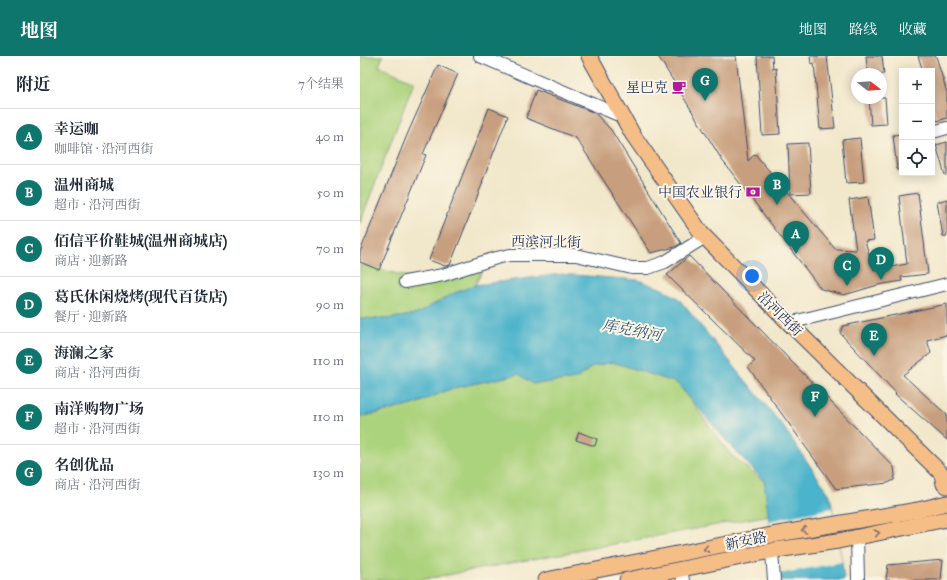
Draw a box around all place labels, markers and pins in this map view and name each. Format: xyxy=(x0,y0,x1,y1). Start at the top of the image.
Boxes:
pin: G xyxy=(692,68,718,101)
place label: 星巴克 xyxy=(626,79,668,96)
cafe icon: 星巴克 xyxy=(671,79,687,95)
pin: B xyxy=(764,172,790,205)
place label: 中国农业银行 xyxy=(658,184,742,201)
bank icon: 中国农业银行 xyxy=(745,184,761,200)
pin: A xyxy=(783,221,809,254)
pin: D xyxy=(868,247,894,280)
pin: C xyxy=(834,253,860,286)
pin: E xyxy=(861,323,887,356)
pin: F xyxy=(802,384,828,417)

